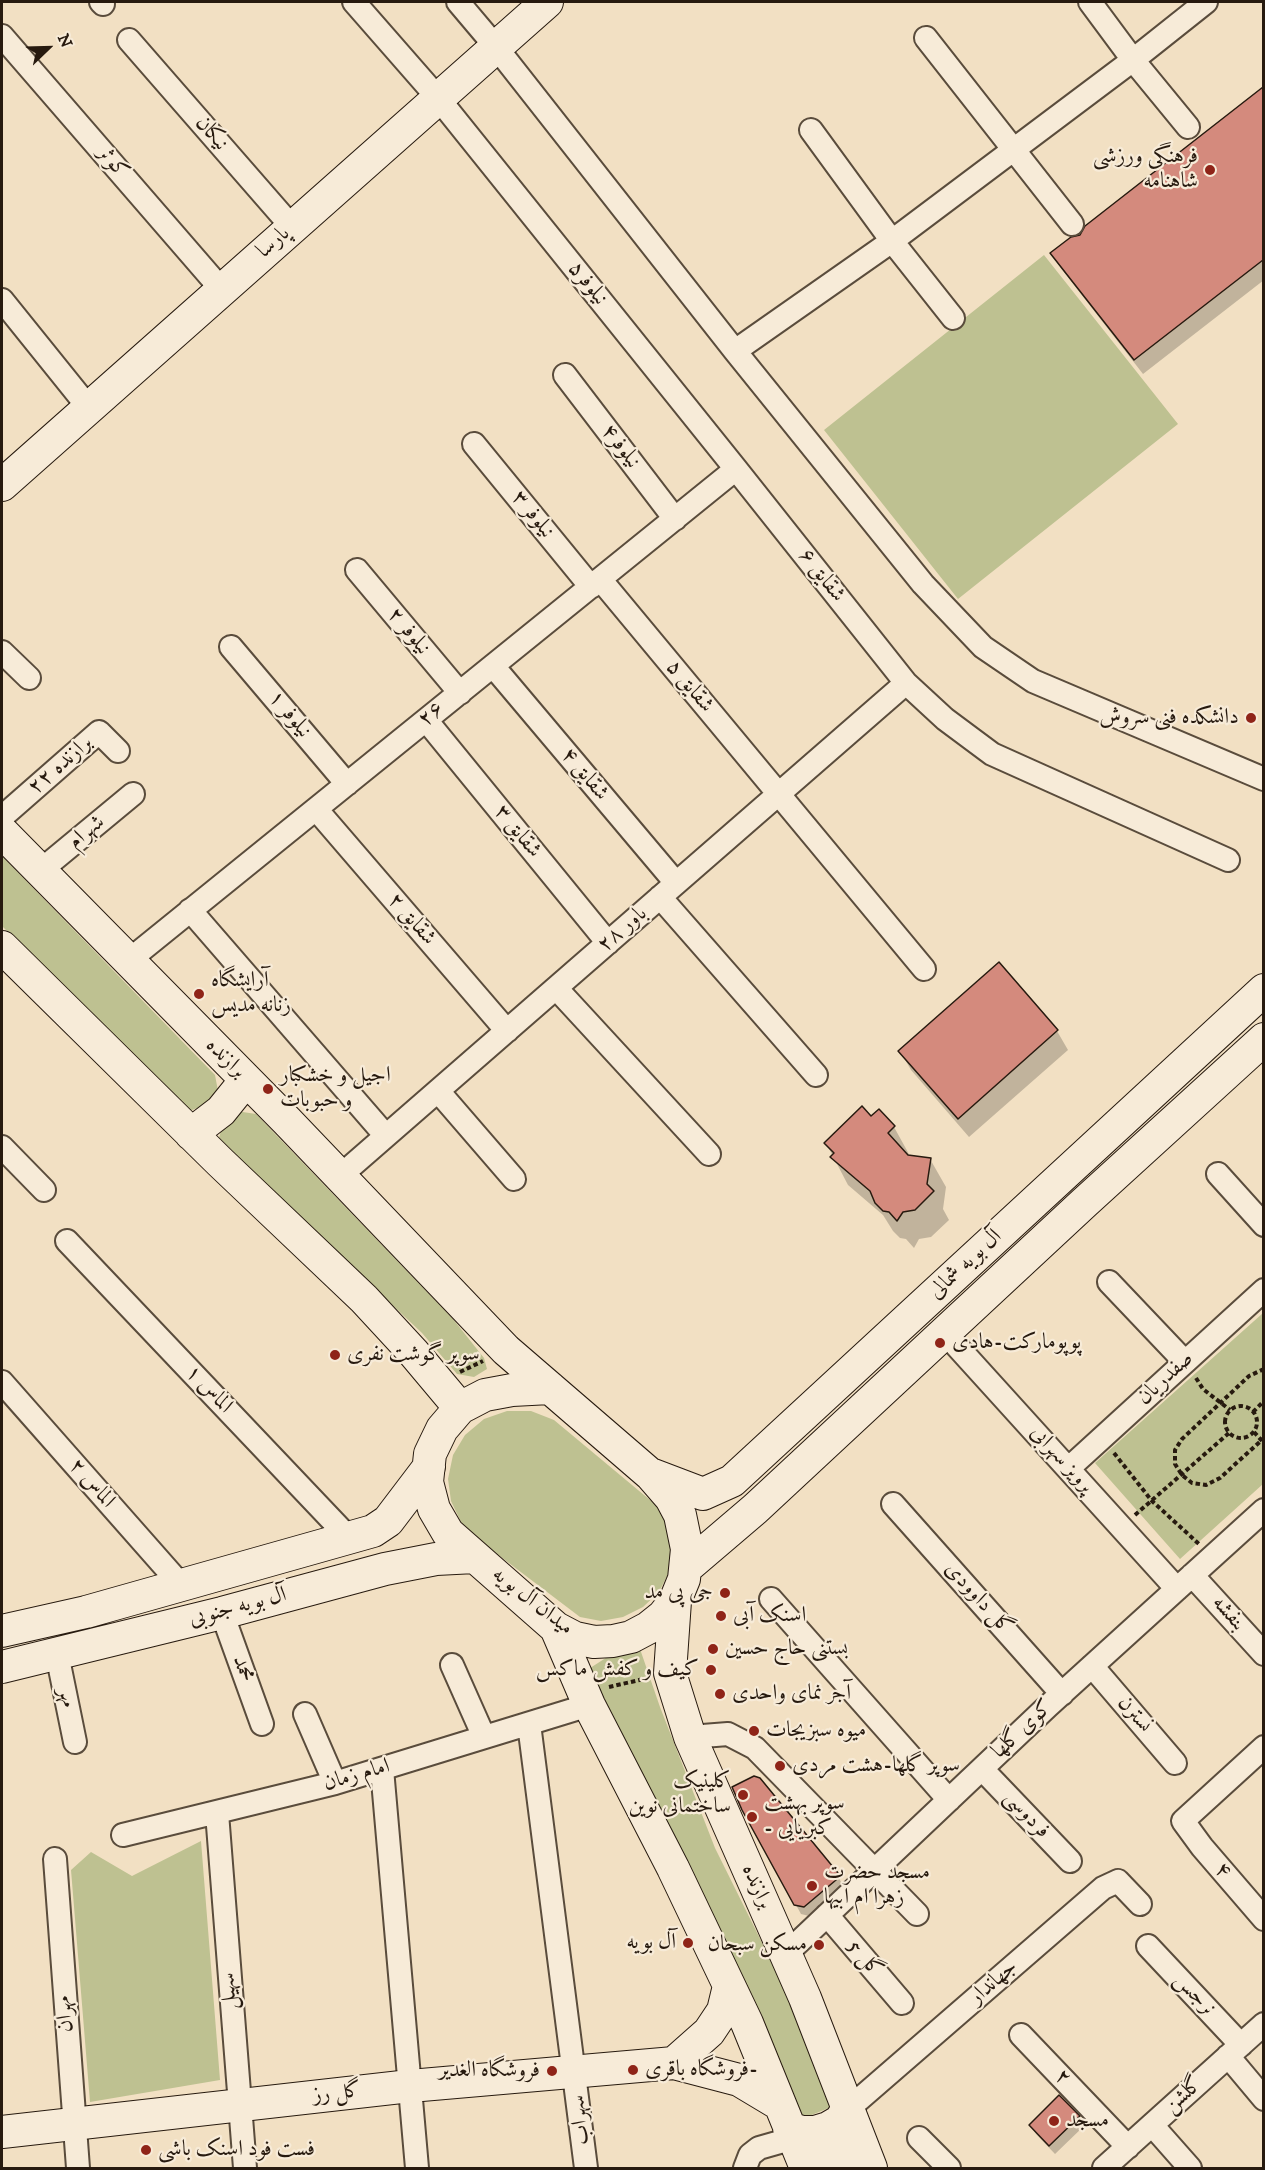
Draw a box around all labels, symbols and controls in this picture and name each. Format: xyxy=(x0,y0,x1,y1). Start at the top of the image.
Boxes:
north arrow xyxy=(18,18,78,78)
text: N xyxy=(53,31,76,51)
street label: نیکان xyxy=(189,111,233,157)
street label: کوثر xyxy=(90,141,134,185)
place label: فرهنگی ورزشی شاهنامه xyxy=(1093,144,1198,196)
marker: فرهنگی ورزشی شاهنامه xyxy=(1203,163,1217,177)
street label: پارسا xyxy=(252,221,296,265)
street label: نیلوفر۵ xyxy=(561,257,613,311)
street label: نیلوفر۴ xyxy=(594,419,646,475)
street label: نیلوفر ۳ xyxy=(505,486,559,544)
street label: شقایق ۶ xyxy=(792,544,850,608)
street label: نیلوفر ۲ xyxy=(381,603,435,661)
street label: شقایق ۵ xyxy=(659,655,719,719)
street label: نیلوفر ۱ xyxy=(262,686,316,744)
street label: ۲۶ xyxy=(414,697,450,733)
place label: دانشکده فنی سروش xyxy=(1099,705,1239,731)
marker: دانشکده فنی سروش xyxy=(1244,711,1258,725)
street label: برازنده ۲۲ xyxy=(23,731,99,801)
street label: شقایق ۴ xyxy=(554,743,614,807)
street label: شقایق ۳ xyxy=(488,800,546,864)
street label: شهرام xyxy=(63,810,111,856)
street label: شقایق ۲ xyxy=(381,888,441,952)
street label: باور ۲۸ xyxy=(593,901,653,959)
place label: آرایشگاه زنانه مدیس xyxy=(211,968,291,1020)
marker: آرایشگاه زنانه مدیس xyxy=(192,987,206,1001)
street label: برازنده xyxy=(199,1033,251,1085)
place label: اجیل و خشکبار و حبوبات xyxy=(280,1063,391,1114)
marker: اجیل و خشکبار و حبوبات xyxy=(261,1082,275,1096)
street label: آل بویه شمالی xyxy=(924,1224,1008,1306)
place label: پوپومارکت-هادی xyxy=(952,1330,1081,1356)
marker: پوپومارکت-هادی xyxy=(933,1336,947,1350)
place label: سوپر گوشت نفری xyxy=(347,1342,480,1368)
street label: صفدریان xyxy=(1132,1346,1200,1412)
marker: سوپر گوشت نفری xyxy=(328,1348,342,1362)
street label: الماس ۱ xyxy=(179,1360,237,1420)
street label: پرویز سهرابی xyxy=(1024,1421,1098,1499)
street label: الماس ۲ xyxy=(62,1454,120,1514)
street label: گل داوودی xyxy=(938,1557,1018,1641)
street label: میدان آل بویه xyxy=(486,1562,578,1642)
place label: جی پی مد xyxy=(644,1580,713,1606)
street label: آل بویه جنوبی xyxy=(186,1582,290,1634)
marker: جی پی مد xyxy=(718,1586,732,1600)
street label: بنفشه xyxy=(1205,1591,1251,1637)
place label: اسنک آبی xyxy=(733,1603,806,1629)
marker: اسنک آبی xyxy=(714,1609,728,1623)
place label: بستنی حاج حسین xyxy=(725,1636,848,1662)
marker: بستنی حاج حسین xyxy=(706,1642,720,1656)
street label: محمد xyxy=(225,1652,259,1686)
place label: کیف و کفش ماکس xyxy=(536,1657,699,1683)
marker: کیف و کفش ماکس xyxy=(704,1663,718,1677)
place label: آجر نمای واحدی xyxy=(732,1681,851,1707)
street label: مهر xyxy=(51,1686,81,1710)
marker: آجر نمای واحدی xyxy=(713,1687,727,1701)
street label: نسترن xyxy=(1111,1691,1157,1739)
street label: کوی گلها xyxy=(987,1695,1059,1765)
place label: میوه سبزیجات xyxy=(766,1718,866,1744)
marker: میوه سبزیجات xyxy=(747,1724,761,1738)
place label: سوپر گلها-هشت مردی xyxy=(792,1753,960,1779)
street label: امام زمان xyxy=(321,1754,393,1798)
marker: سوپر گلها-هشت مردی xyxy=(773,1759,787,1773)
place label: کلینیک ساختمانی نوین xyxy=(628,1769,731,1820)
street label: فردوسی xyxy=(997,1785,1055,1845)
marker: کلینیک ساختمانی نوین xyxy=(736,1788,750,1802)
place label: سوپر بهشت - کبریایی xyxy=(764,1791,845,1843)
marker: سوپر بهشت - کبریایی xyxy=(745,1810,759,1824)
street label: ۴ xyxy=(1208,1857,1236,1885)
street label: برازنده xyxy=(734,1860,778,1914)
place label: مسجد حضرت زهرا ام ابیها xyxy=(824,1860,930,1912)
marker: مسجد حضرت زهرا ام ابیها xyxy=(805,1879,819,1893)
place label: آل بویه xyxy=(626,1930,676,1956)
place label: مسکن سبحان xyxy=(708,1932,807,1958)
street label: گل 5 xyxy=(840,1935,888,1983)
marker: آل بویه xyxy=(681,1936,695,1950)
marker: مسکن سبحان xyxy=(812,1938,826,1952)
street label: جهاندار xyxy=(964,1955,1024,2011)
street label: نرجس xyxy=(1167,1968,1221,2022)
street label: سهیل xyxy=(216,1972,244,2010)
street label: مهران xyxy=(52,1995,80,2033)
place label: فروشگاه باقری- xyxy=(645,2057,758,2083)
place label: فروشگاه الغدیر xyxy=(439,2058,540,2084)
marker: فروشگاه باقری- xyxy=(626,2063,640,2077)
marker: فروشگاه الغدیر xyxy=(545,2064,559,2078)
street label: ۲ xyxy=(1048,2064,1076,2092)
street label: گلشن xyxy=(1159,2072,1209,2120)
street label: گل رز xyxy=(312,2078,362,2110)
street label: سهراب xyxy=(565,2094,597,2146)
place label: مسجد xyxy=(1066,2108,1109,2134)
marker: مسجد xyxy=(1047,2114,1061,2128)
place label: فست فود اسنک باشی xyxy=(158,2137,315,2163)
marker: فست فود اسنک باشی xyxy=(139,2143,153,2157)

